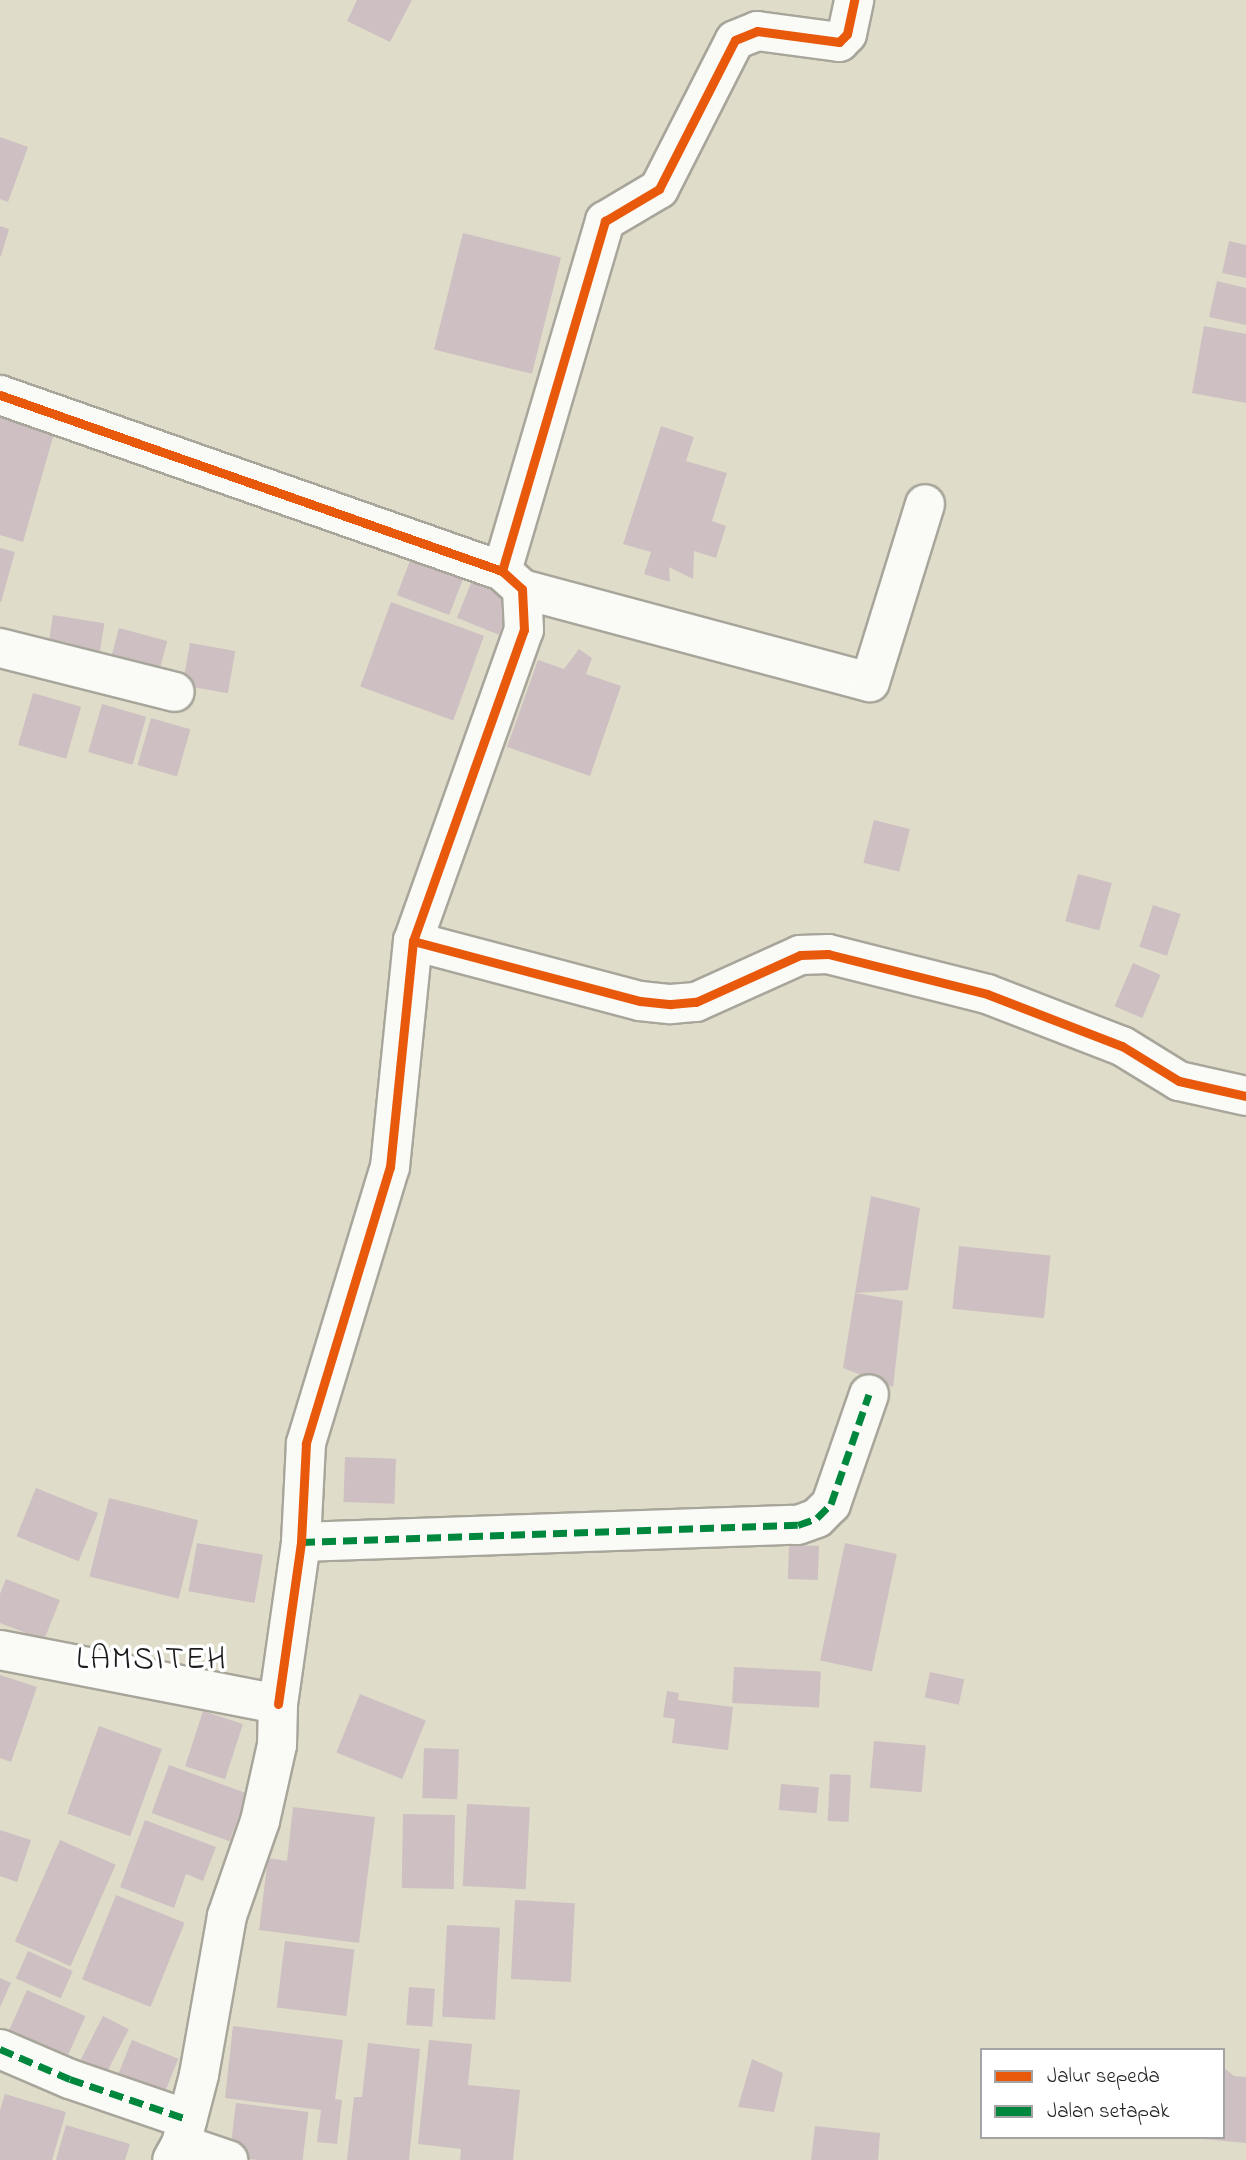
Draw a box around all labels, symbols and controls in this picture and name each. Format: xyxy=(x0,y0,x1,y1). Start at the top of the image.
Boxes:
district label: LAMSITEH xyxy=(77,1642,227,1680)
legend xyxy=(980,2048,1225,2139)
text: Jalur sepeda xyxy=(1047,2062,1160,2092)
text: Jalan setapak xyxy=(1047,2097,1170,2127)

